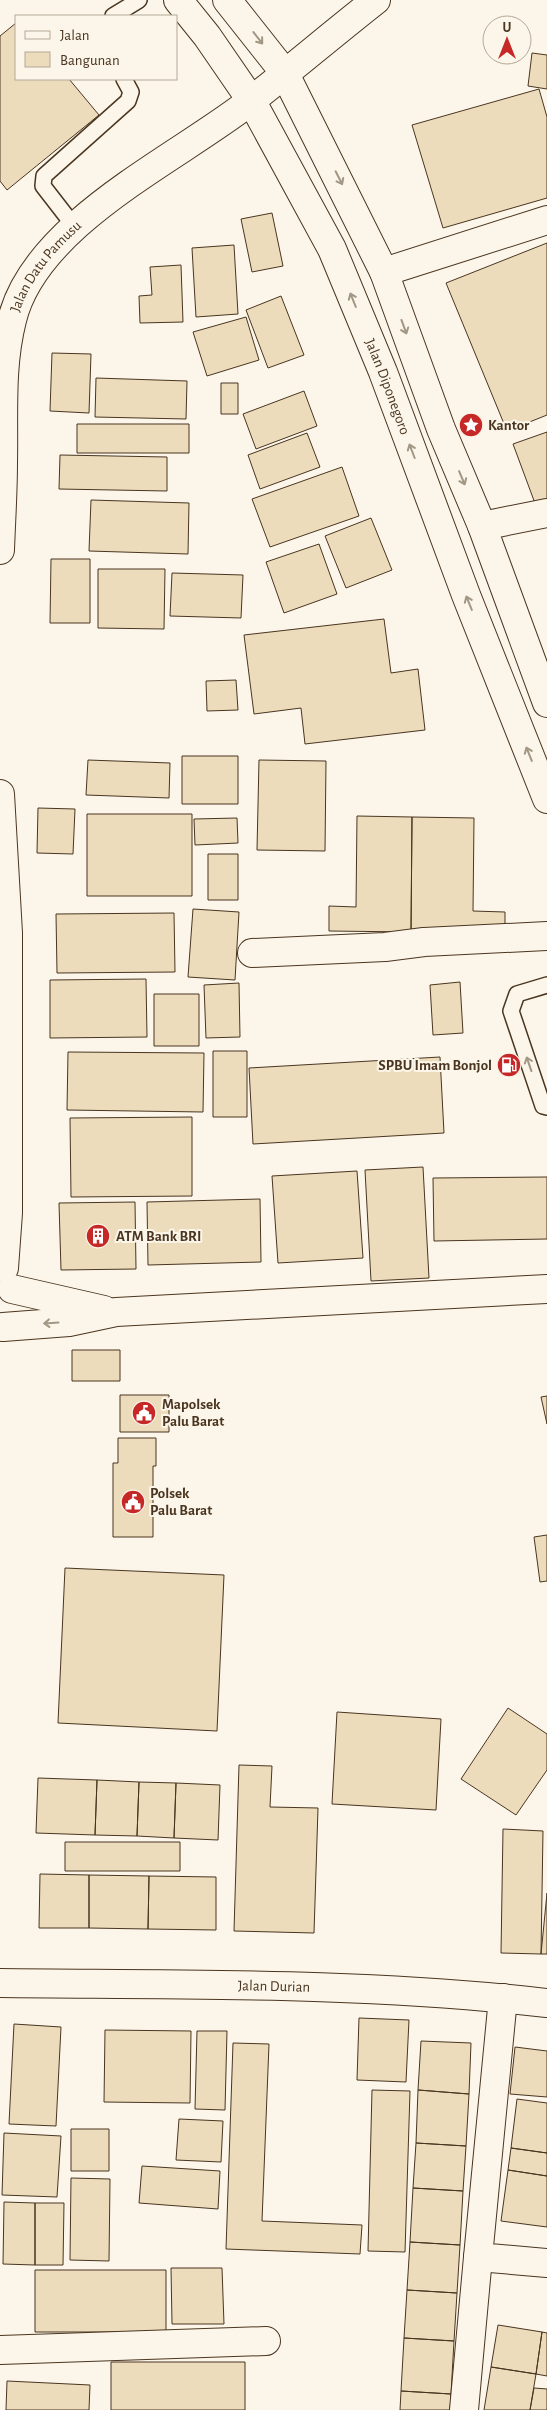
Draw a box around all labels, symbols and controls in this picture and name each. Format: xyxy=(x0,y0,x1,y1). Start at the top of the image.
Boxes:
legend xyxy=(15,15,178,80)
north arrow xyxy=(482,15,532,65)
text: U xyxy=(503,21,512,35)
text: Jalan xyxy=(60,28,90,43)
one-way arrow xyxy=(252,31,263,44)
text: Bangunan xyxy=(60,53,120,68)
one-way arrow xyxy=(335,170,344,185)
street label: Jalan Datu Pamusu xyxy=(7,217,84,314)
one-way arrow xyxy=(347,293,357,308)
one-way arrow xyxy=(400,318,409,334)
street label: Jalan Diponegoro xyxy=(363,336,413,437)
place icon: Kantor xyxy=(458,412,484,438)
place label: Kantor xyxy=(488,418,530,433)
one-way arrow xyxy=(407,444,416,459)
one-way arrow xyxy=(458,471,467,486)
one-way arrow xyxy=(464,596,473,611)
one-way arrow xyxy=(524,747,533,762)
fuel station icon: SPBU Imam Bonjol xyxy=(496,1052,522,1078)
one-way arrow xyxy=(524,1057,533,1072)
place label: SPBU Imam Bonjol xyxy=(378,1058,492,1073)
building icon: ATM Bank BRI xyxy=(85,1223,111,1249)
place label: ATM Bank BRI xyxy=(116,1229,201,1244)
one-way arrow xyxy=(43,1319,59,1328)
place label: Mapolsek Palu Barat xyxy=(162,1397,224,1429)
public building icon: Mapolsek Palu Barat xyxy=(131,1400,157,1426)
place label: Polsek Palu Barat xyxy=(150,1486,212,1518)
public building icon: Polsek Palu Barat xyxy=(120,1489,146,1515)
street label: Jalan Durian xyxy=(238,1978,310,1994)

